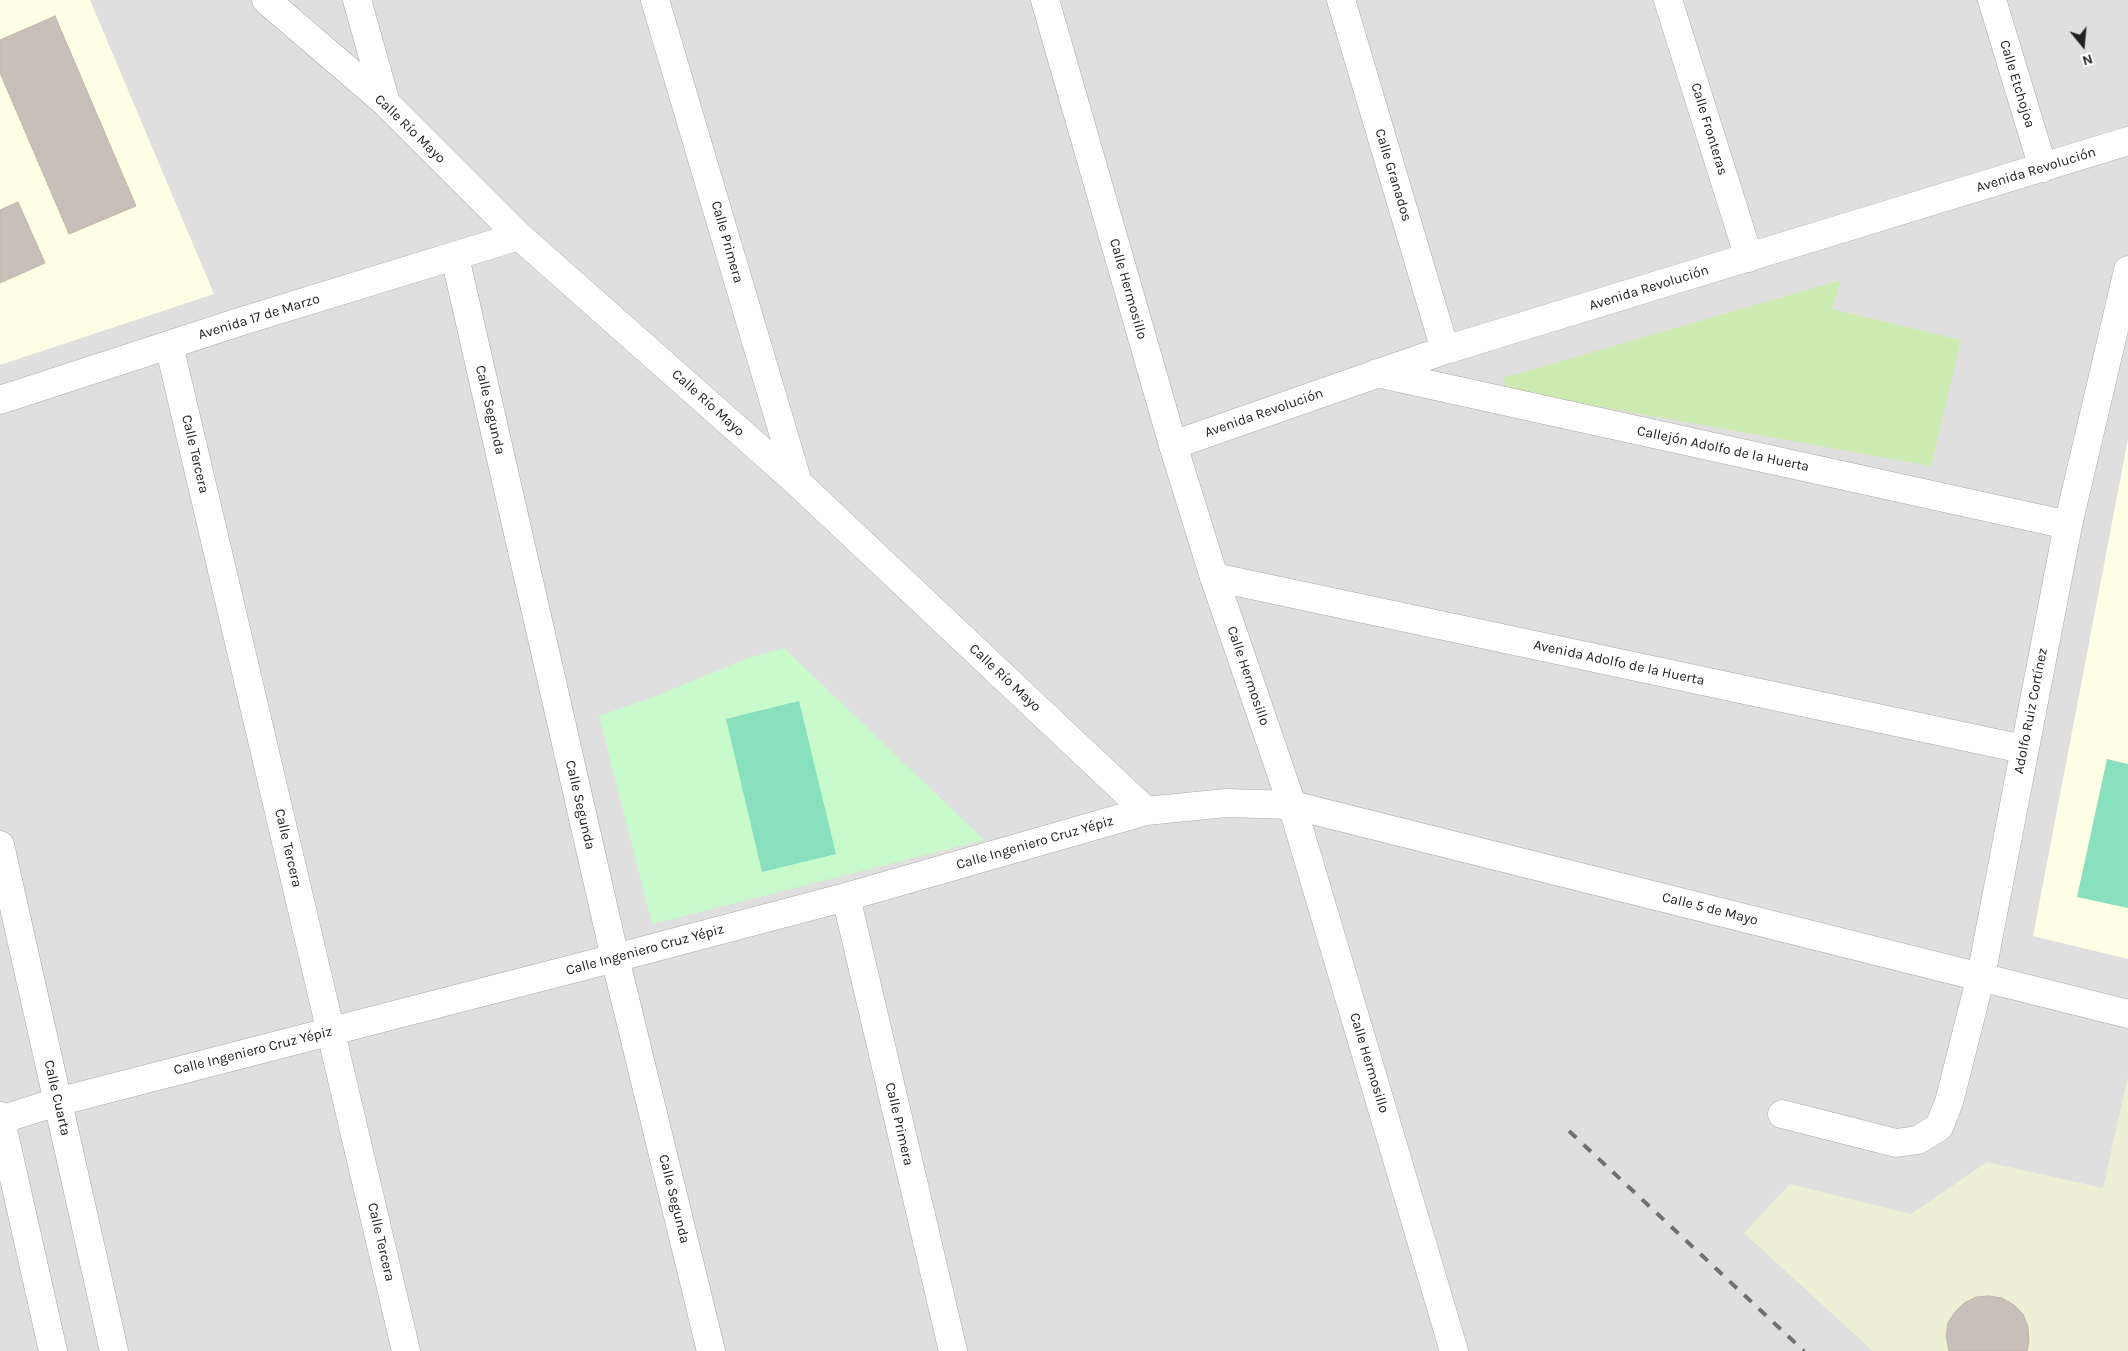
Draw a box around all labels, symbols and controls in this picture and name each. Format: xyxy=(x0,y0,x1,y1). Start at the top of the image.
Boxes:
north arrow xyxy=(2058,20,2108,70)
street label: Calle Etchojoa xyxy=(1996,38,2038,130)
text: N xyxy=(2080,50,2095,69)
street label: Calle Fronteras xyxy=(1687,81,1731,177)
street label: Calle Río Mayo xyxy=(371,91,449,167)
street label: Calle Granados xyxy=(1371,127,1415,223)
street label: Avenida Revolución xyxy=(1974,144,2098,196)
street label: Calle Primera xyxy=(707,199,747,285)
street label: Calle Hermosillo xyxy=(1106,237,1150,341)
street label: Avenida Revolución xyxy=(1587,262,1711,314)
street label: Avenida 17 de Marzo xyxy=(196,291,322,343)
street label: Calle Segunda xyxy=(472,364,508,456)
street label: Calle Río Mayo xyxy=(668,366,748,440)
street label: Avenida Revolución xyxy=(1203,385,1325,441)
street label: Calle Tercera xyxy=(178,413,212,495)
street label: Callejón Adolfo de la Huerta xyxy=(1635,423,1811,475)
street label: Calle Hermosillo xyxy=(1223,624,1273,728)
street label: Avenida Adolfo de la Huerta xyxy=(1532,637,1706,689)
street label: Calle Río Mayo xyxy=(966,640,1044,716)
street label: Adolfo Ruiz Cortínez xyxy=(2011,647,2051,775)
street label: Calle Segunda xyxy=(562,759,598,851)
street label: Calle Tercera xyxy=(271,807,305,889)
street label: Calle Ingeniero Cruz Yépiz xyxy=(954,812,1116,874)
street label: Calle 5 de Mayo xyxy=(1660,889,1760,929)
street label: Calle Ingeniero Cruz Yépiz xyxy=(564,921,726,979)
street label: Calle Hermosillo xyxy=(1346,1011,1392,1115)
street label: Calle Ingeniero Cruz Yépiz xyxy=(172,1023,334,1079)
street label: Calle Cuarta xyxy=(40,1058,74,1138)
street label: Calle Primera xyxy=(881,1081,917,1167)
street label: Calle Segunda xyxy=(655,1153,693,1245)
street label: Calle Tercera xyxy=(364,1201,398,1283)

